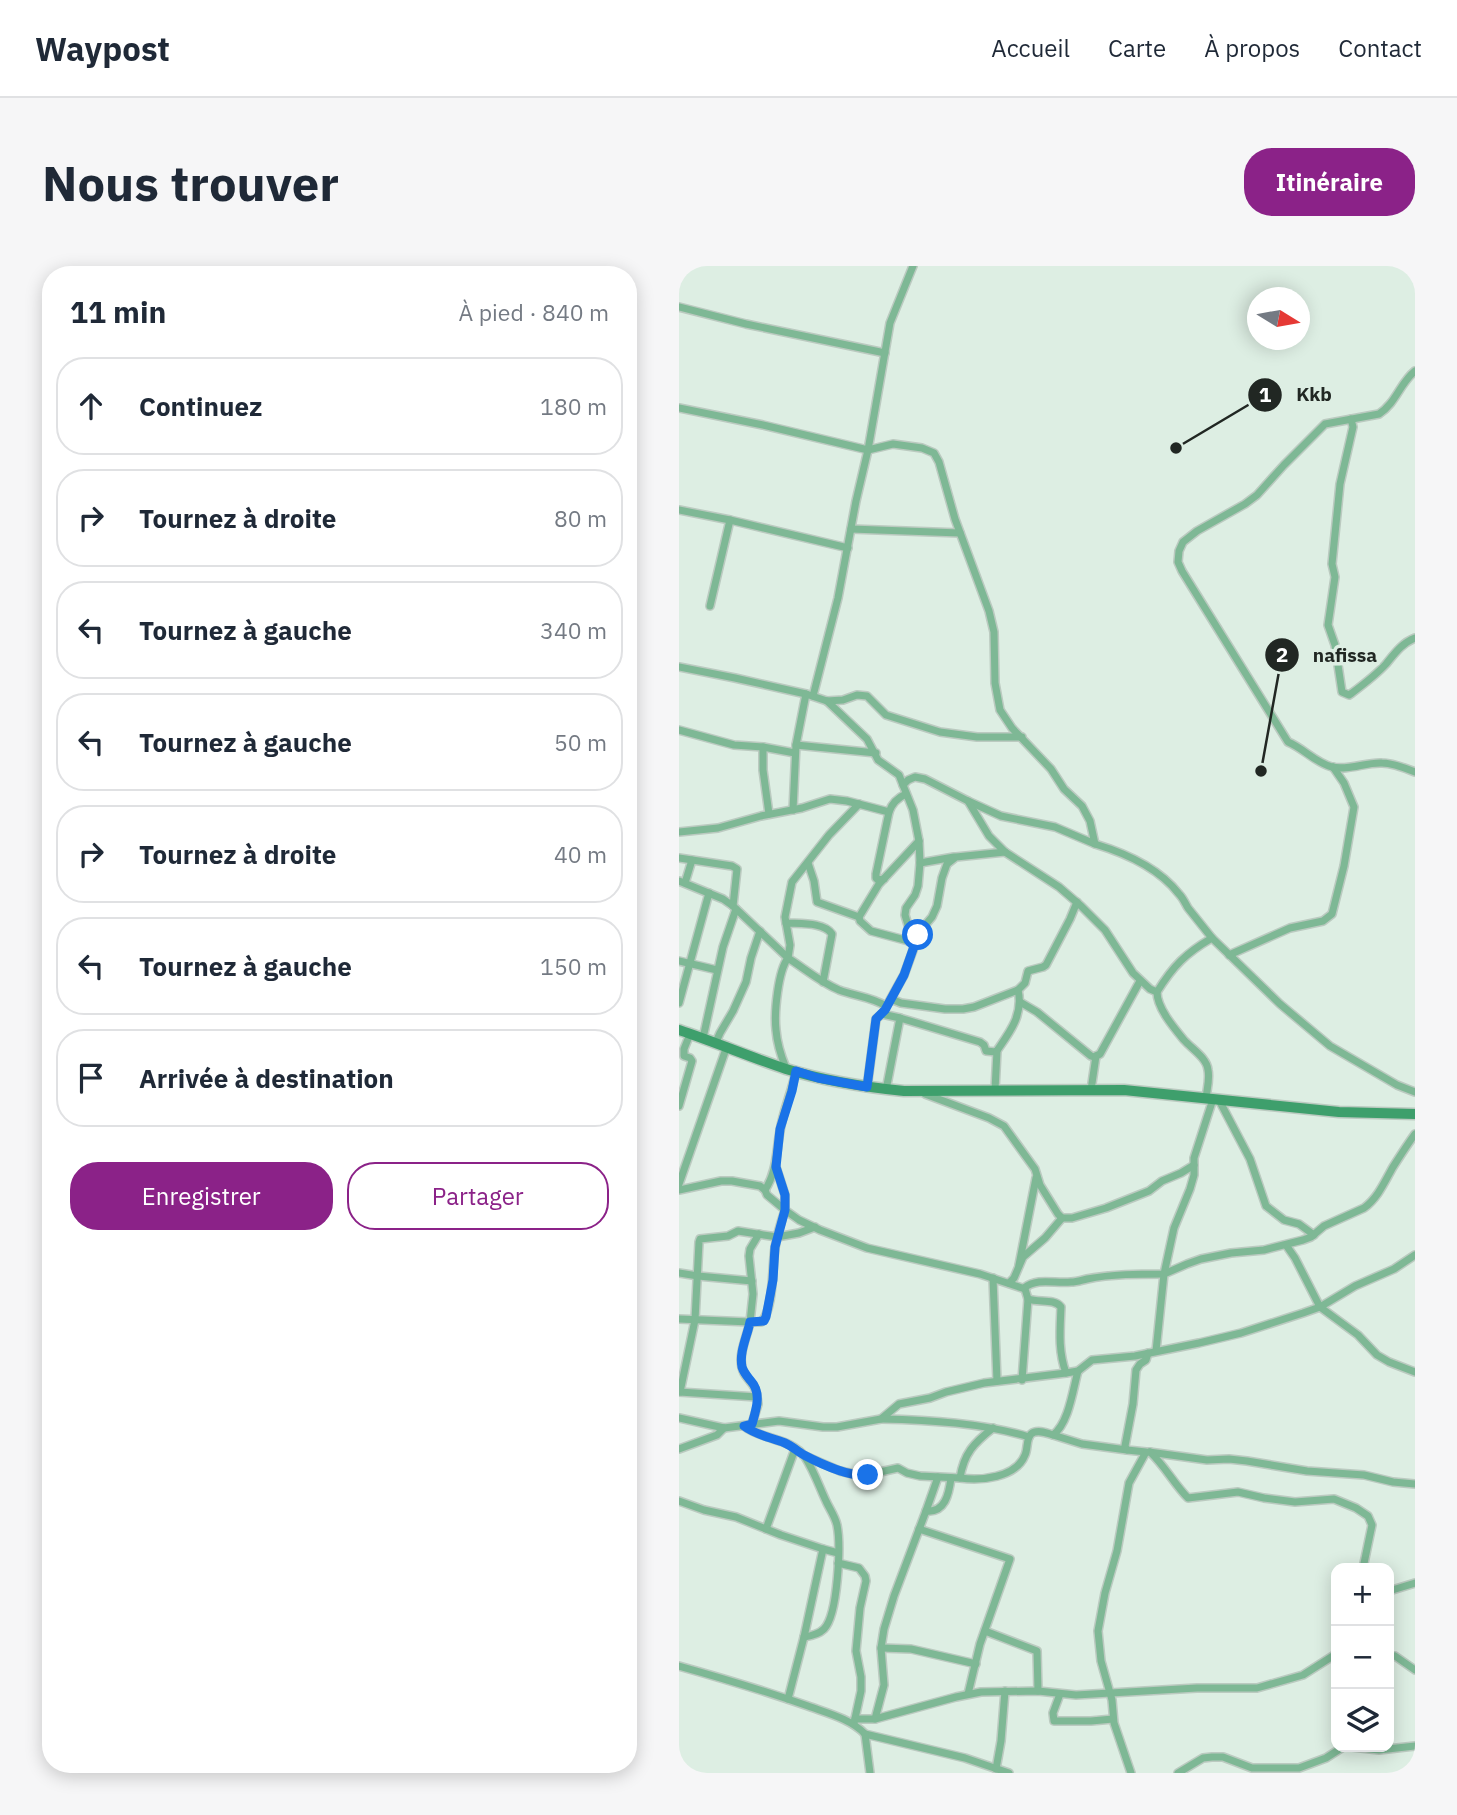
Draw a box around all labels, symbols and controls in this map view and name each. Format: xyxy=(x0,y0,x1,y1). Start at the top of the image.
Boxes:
text: Waypost xyxy=(35,27,170,70)
text: Accueil xyxy=(991,32,1070,64)
text: Carte xyxy=(1108,32,1166,64)
text: À propos xyxy=(1204,32,1300,64)
text: Contact xyxy=(1338,32,1422,64)
button: Itinéraire xyxy=(1244,148,1415,216)
text: Nous trouver xyxy=(42,151,339,214)
north arrow xyxy=(1247,287,1310,350)
text: 11 min xyxy=(70,292,166,331)
text: À pied · 840 m xyxy=(459,297,609,327)
callout: Kkb xyxy=(1247,375,1346,415)
text: 1 xyxy=(1259,380,1272,408)
text: Kkb xyxy=(1296,382,1332,406)
icon: ahead xyxy=(72,387,110,425)
text: Continuez xyxy=(139,389,262,423)
text: 180 m xyxy=(540,391,607,421)
icon: right xyxy=(72,499,110,537)
text: Tournez à droite xyxy=(139,501,336,535)
text: 80 m xyxy=(554,503,607,533)
icon: left xyxy=(72,611,110,649)
text: Tournez à gauche xyxy=(139,613,352,647)
text: 340 m xyxy=(540,615,607,645)
callout: nafissa xyxy=(1264,635,1391,675)
text: 2 xyxy=(1276,640,1288,668)
text: nafissa xyxy=(1313,643,1377,667)
icon: left xyxy=(72,723,110,761)
text: Tournez à gauche xyxy=(139,725,352,759)
text: 50 m xyxy=(554,727,607,757)
icon: right xyxy=(72,835,110,873)
text: Tournez à droite xyxy=(139,837,336,871)
text: 40 m xyxy=(554,839,607,869)
route start xyxy=(902,919,933,950)
icon: left xyxy=(72,947,110,985)
text: Tournez à gauche xyxy=(139,949,352,983)
text: 150 m xyxy=(540,951,607,981)
icon: arrive xyxy=(72,1059,110,1097)
text: Arrivée à destination xyxy=(139,1061,394,1095)
button: Enregistrer xyxy=(70,1162,333,1230)
button: Partager xyxy=(347,1162,609,1230)
route end xyxy=(852,1459,883,1490)
map controls xyxy=(1331,1563,1394,1752)
button: + xyxy=(1331,1563,1394,1626)
button: − xyxy=(1331,1626,1394,1689)
button: layers xyxy=(1331,1689,1394,1752)

